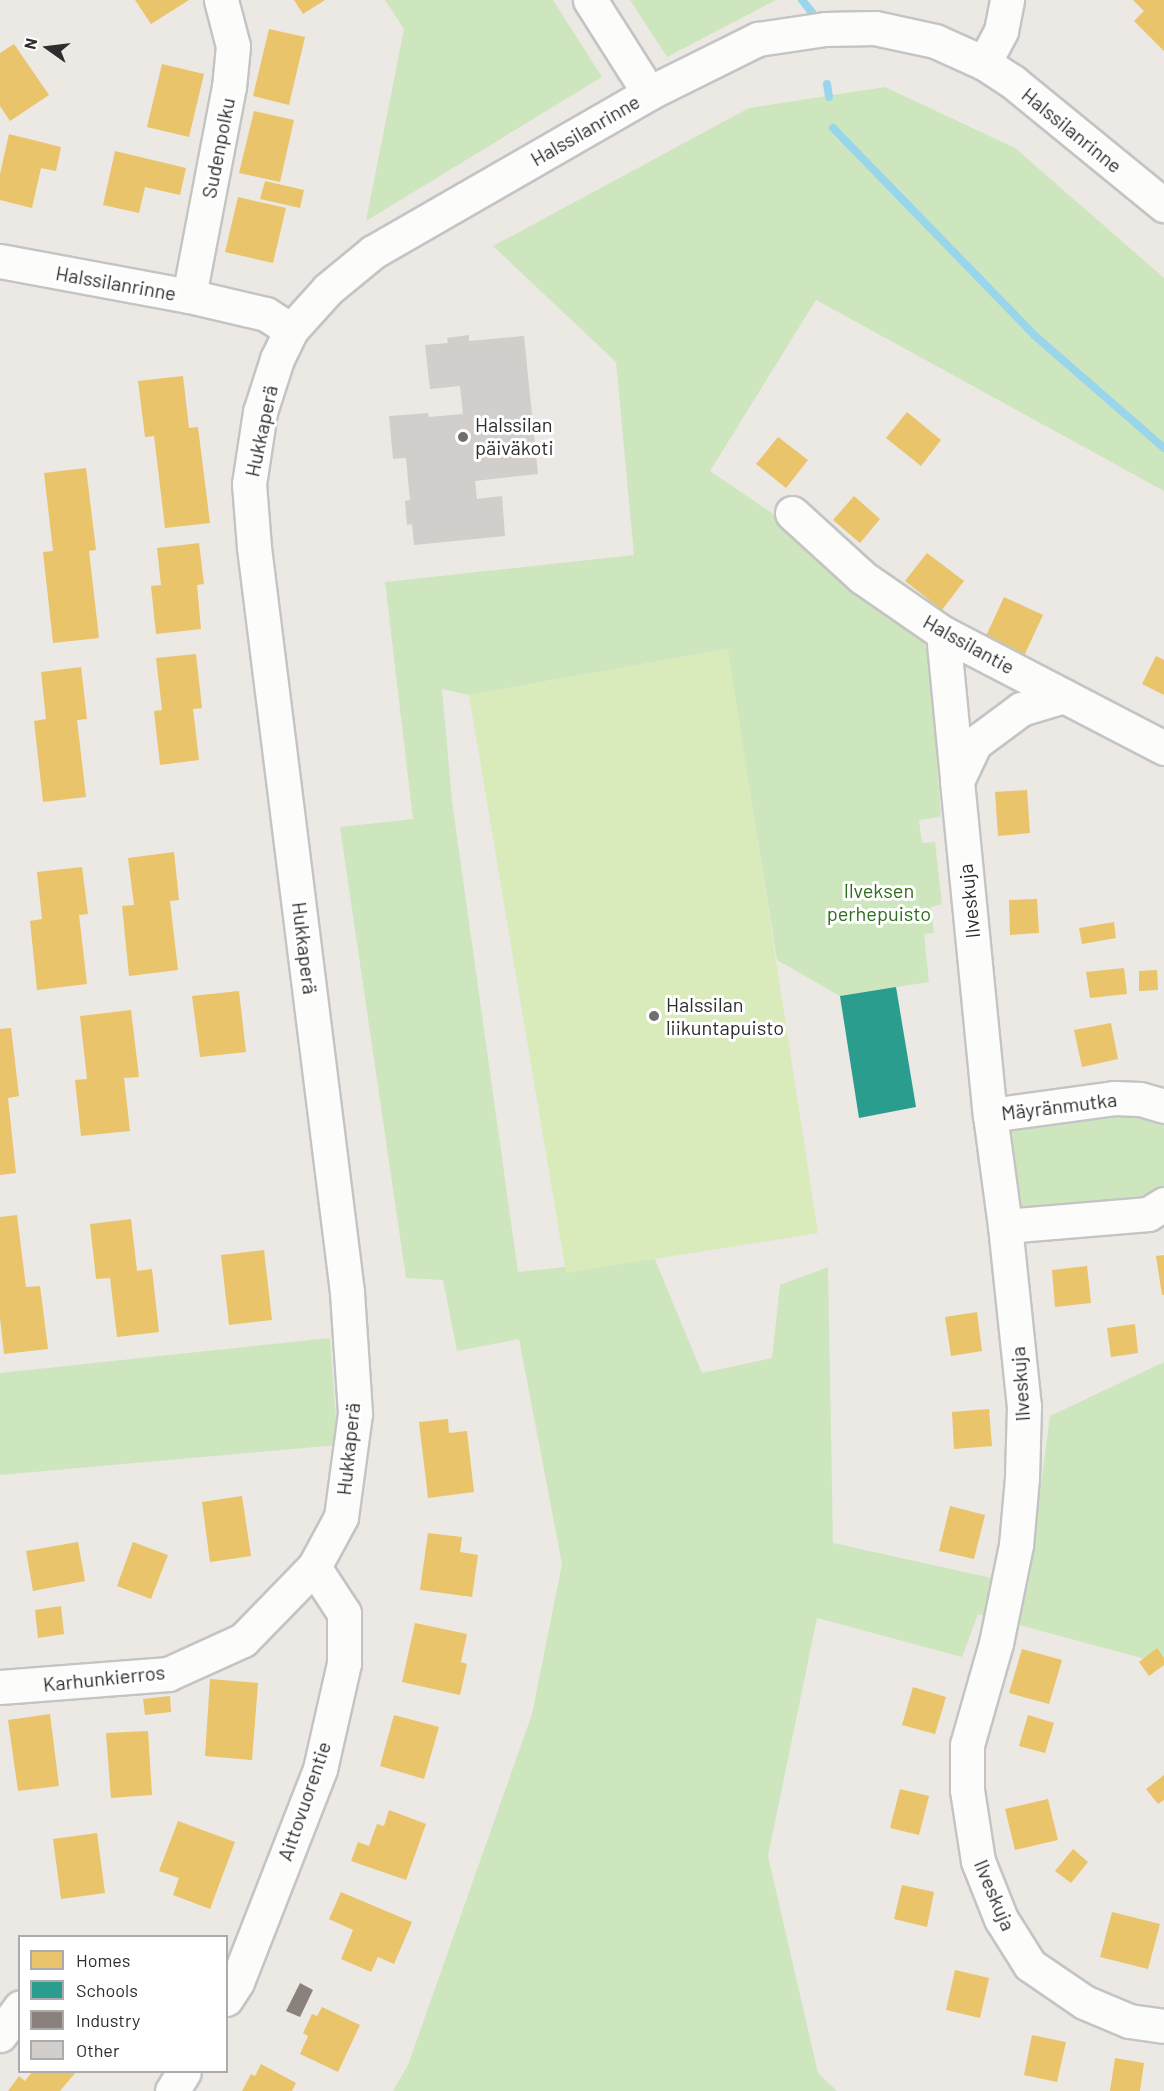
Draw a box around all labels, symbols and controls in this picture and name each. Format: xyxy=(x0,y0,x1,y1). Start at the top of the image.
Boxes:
north arrow xyxy=(18,18,78,78)
text: N xyxy=(20,36,41,51)
street label: Halssilanrinne xyxy=(1017,82,1127,178)
street label: Halssilanrinne xyxy=(526,89,644,171)
street label: Sudenpolku xyxy=(196,96,240,200)
street label: Halssilanrinne xyxy=(54,261,178,305)
street label: Hukkaperä xyxy=(240,383,282,479)
place label: Halssilan päiväkoti xyxy=(475,413,554,460)
marker: Halssilan päiväkoti xyxy=(456,430,470,444)
street label: Halssilantie xyxy=(919,609,1019,679)
street label: Ilveskuja xyxy=(953,863,985,939)
park label: Ilveksen perhepuisto xyxy=(827,878,931,925)
street label: Hukkaperä xyxy=(287,900,323,996)
place label: Halssilan liikuntapuisto xyxy=(666,993,784,1040)
marker: Halssilan liikuntapuisto xyxy=(647,1009,661,1023)
street label: Mäyränmutka xyxy=(1000,1087,1118,1125)
street label: Ilveskuja xyxy=(1005,1346,1035,1422)
street label: Hukkaperä xyxy=(331,1402,365,1496)
street label: Karhunkierros xyxy=(42,1660,166,1696)
street label: Aittovuorentie xyxy=(272,1738,336,1864)
street label: Ilveskuja xyxy=(969,1856,1021,1934)
legend xyxy=(18,1935,228,2073)
text: Homes xyxy=(76,1949,130,1971)
text: Schools xyxy=(76,1979,138,2001)
text: Industry xyxy=(76,2009,140,2031)
text: Other xyxy=(76,2039,119,2061)

